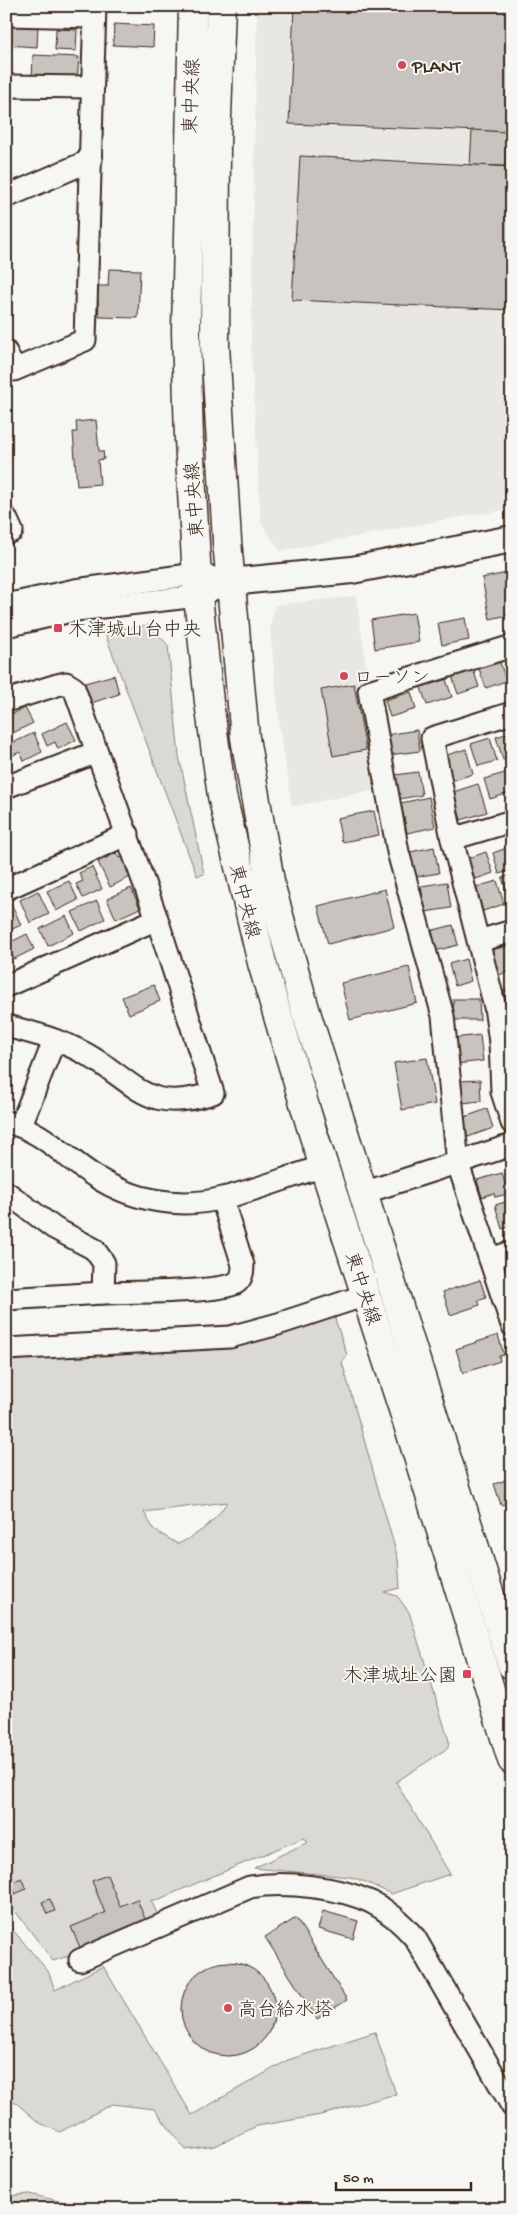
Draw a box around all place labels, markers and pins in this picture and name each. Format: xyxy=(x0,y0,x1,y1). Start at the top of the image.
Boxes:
place label: PLANT xyxy=(411,57,461,80)
marker: PLANT xyxy=(396,59,408,71)
place label: 木津城山台中央 xyxy=(68,619,201,643)
marker: 木津城山台中央 xyxy=(52,622,64,634)
place label: ローソン xyxy=(354,668,430,691)
marker: ローソン xyxy=(338,670,350,682)
place label: 木津城址公園 xyxy=(343,1665,457,1689)
marker: 木津城址公園 xyxy=(461,1668,473,1680)
place label: 高台給水塔 xyxy=(238,1999,333,2023)
marker: 高台給水塔 xyxy=(222,2002,234,2014)

